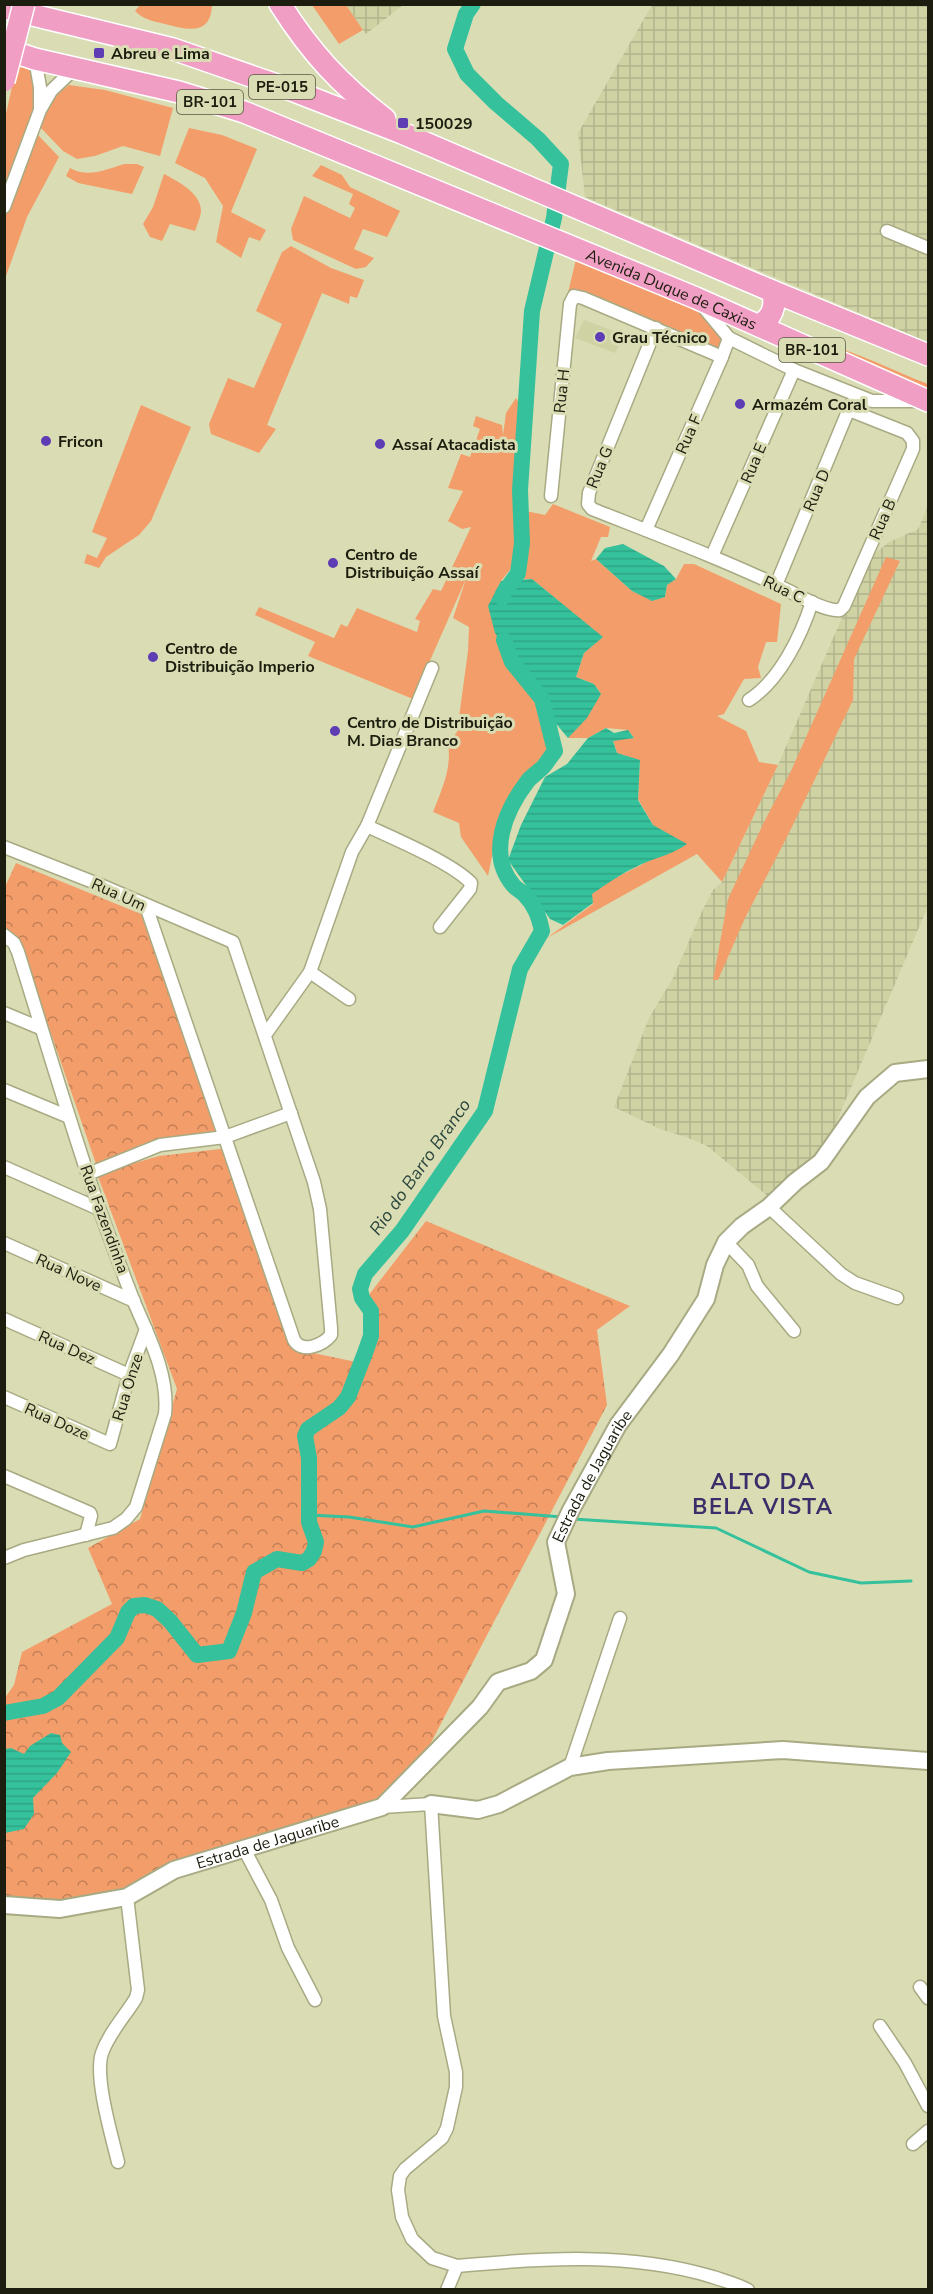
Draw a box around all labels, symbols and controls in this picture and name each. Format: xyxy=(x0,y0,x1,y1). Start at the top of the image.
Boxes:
place label: Abreu e Lima xyxy=(111,43,210,65)
marker: Abreu e Lima xyxy=(92,46,106,60)
road number: PE-015 xyxy=(249,75,315,99)
road number: BR-101 xyxy=(177,90,243,114)
place label: 150029 xyxy=(415,113,473,135)
marker: 150029 xyxy=(396,116,410,130)
street label: Avenida Duque de Caxias xyxy=(582,244,760,336)
place label: Grau Técnico xyxy=(612,327,707,349)
marker: Grau Técnico xyxy=(593,330,607,344)
road number: BR-101 xyxy=(779,338,845,362)
street label: Rua H xyxy=(549,368,575,414)
place label: Armazém Coral xyxy=(752,394,867,416)
marker: Armazém Coral xyxy=(733,397,747,411)
street label: Rua F xyxy=(671,411,707,458)
place label: Fricon xyxy=(58,431,103,453)
marker: Fricon xyxy=(39,434,53,448)
place label: Assaí Atacadista xyxy=(392,434,516,456)
marker: Assaí Atacadista xyxy=(373,437,387,451)
street label: Rua E xyxy=(736,440,772,487)
street label: Rua G xyxy=(582,443,618,492)
street label: Rua D xyxy=(798,466,836,515)
street label: Rua B xyxy=(864,495,902,544)
place label: Centro de Distribuição Assaí xyxy=(345,544,479,584)
marker: Centro de Distribuição Assaí xyxy=(326,556,340,570)
street label: Rua C xyxy=(759,571,808,609)
place label: Centro de Distribuição Imperio xyxy=(165,638,315,678)
marker: Centro de Distribuição Imperio xyxy=(146,650,160,664)
place label: Centro de Distribuição M. Dias Branco xyxy=(347,712,513,752)
marker: Centro de Distribuição M. Dias Branco xyxy=(328,724,342,738)
street label: Rua Um xyxy=(88,873,149,917)
water label: Rio do Barro Branco xyxy=(364,1094,476,1240)
street label: Rua Fazendinha xyxy=(74,1162,134,1277)
street label: Rua Nove xyxy=(32,1249,105,1297)
street label: Rua Dez xyxy=(35,1326,98,1370)
street label: Rua Onze xyxy=(107,1351,149,1424)
street label: Rua Doze xyxy=(21,1398,92,1446)
street label: Estrada de Jaguaribe xyxy=(547,1406,638,1546)
district label: ALTO DA BELA VISTA xyxy=(692,1467,834,1522)
street label: Estrada de Jaguaribe xyxy=(194,1811,342,1875)

